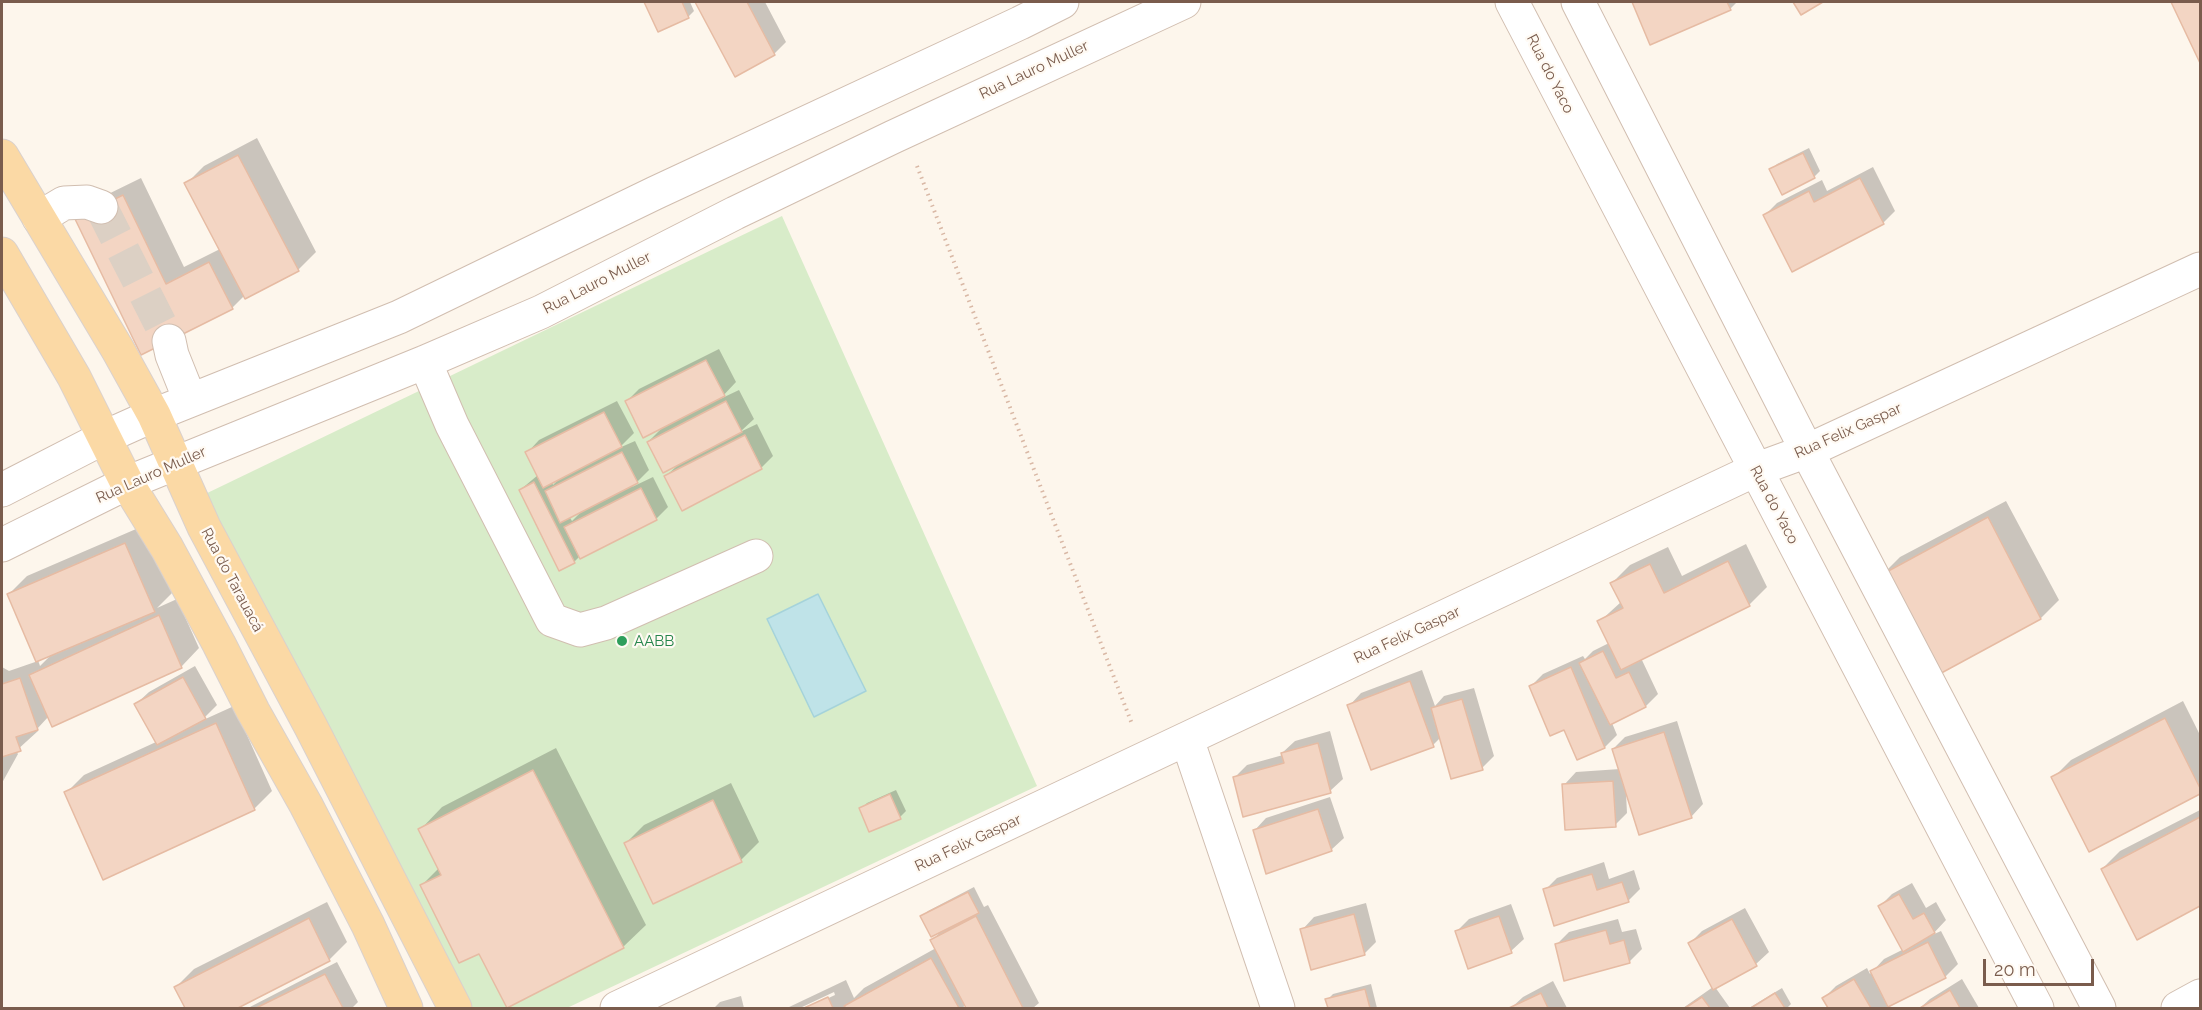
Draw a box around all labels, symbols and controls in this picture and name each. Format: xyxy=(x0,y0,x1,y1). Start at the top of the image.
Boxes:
street label: Rua do Yaco xyxy=(1522,31,1578,117)
street label: Rua Lauro Muller xyxy=(977,37,1091,103)
street label: Rua Lauro Muller xyxy=(540,248,654,318)
street label: Rua Felix Gaspar xyxy=(1792,399,1904,463)
street label: Rua Lauro Muller xyxy=(93,443,209,507)
street label: Rua do Yaco xyxy=(1746,463,1802,547)
street label: Rua do Tarauacá xyxy=(197,525,267,635)
street label: Rua Felix Gaspar xyxy=(1351,602,1463,668)
place label: AABB xyxy=(634,632,674,650)
marker: AABB xyxy=(615,634,629,648)
street label: Rua Felix Gaspar xyxy=(912,810,1024,876)
scale bar xyxy=(1986,947,2097,985)
text: 20 m xyxy=(1994,959,2036,980)

